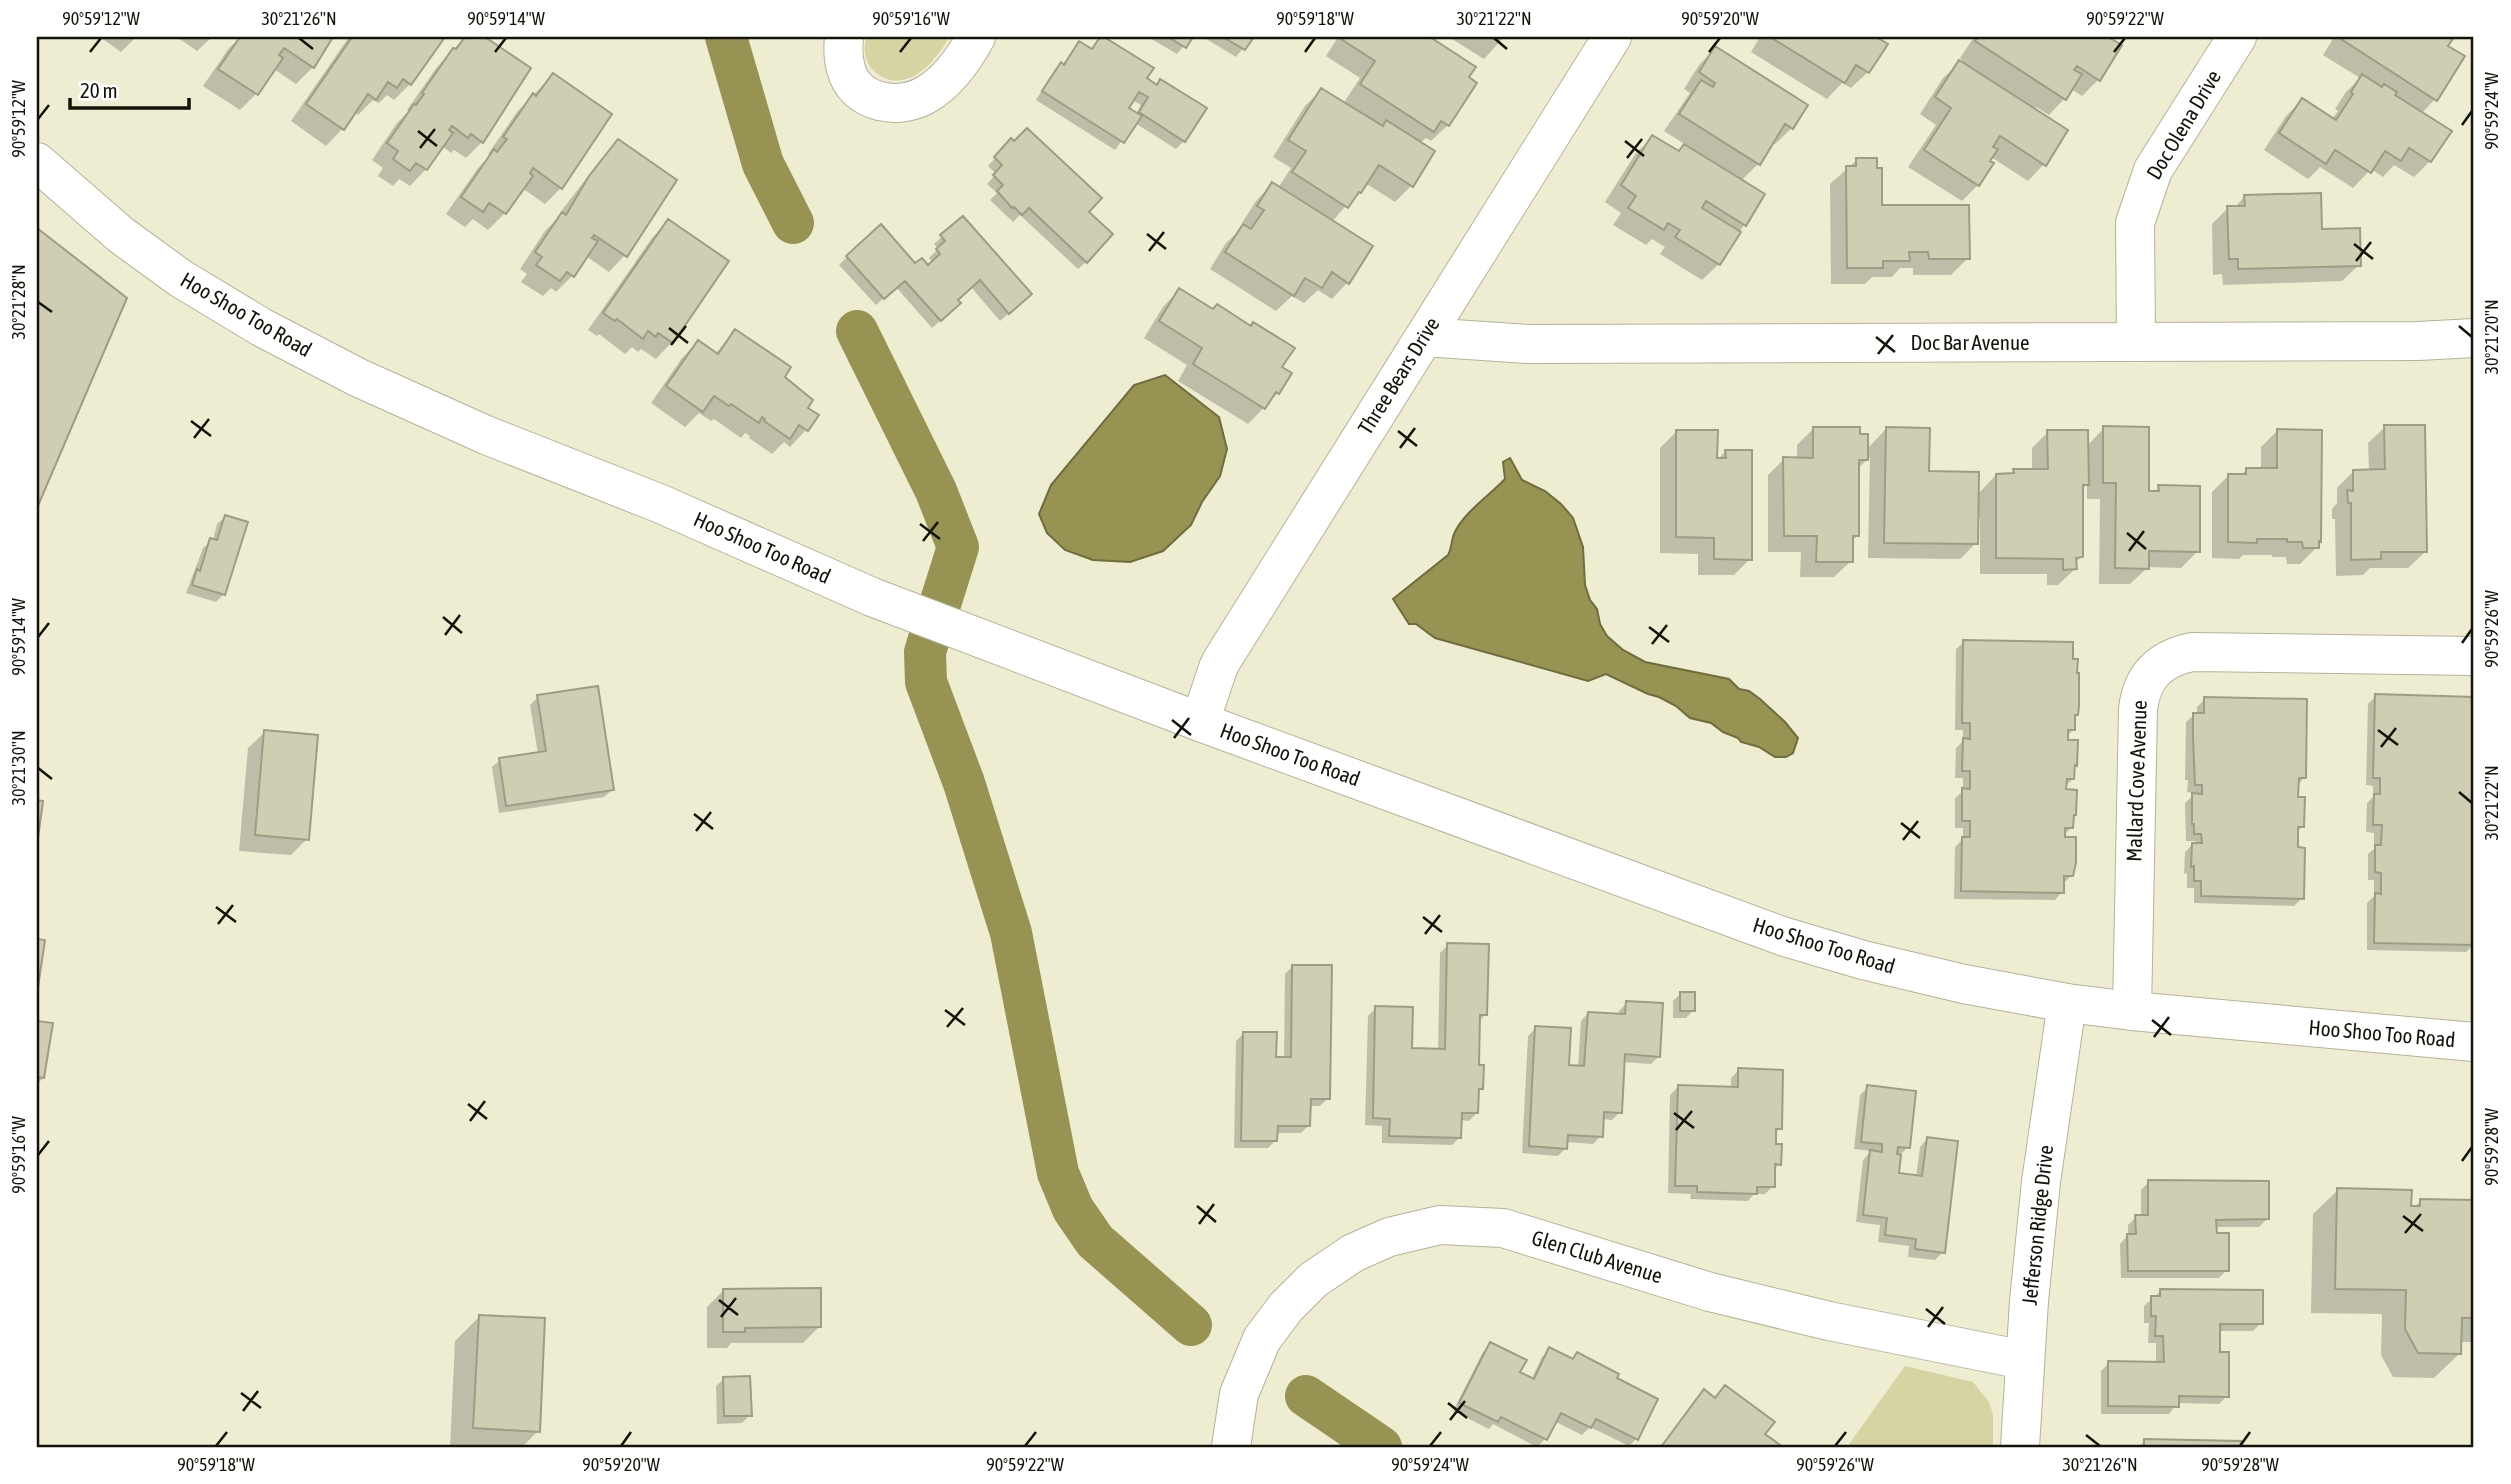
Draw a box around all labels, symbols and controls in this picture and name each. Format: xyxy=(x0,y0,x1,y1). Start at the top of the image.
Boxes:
text: 90°59'12"W xyxy=(62,8,140,29)
text: 30°21'26"N xyxy=(261,8,337,29)
text: 90°59'14"W xyxy=(467,8,545,29)
text: 90°59'16"W xyxy=(872,8,950,29)
text: 90°59'18"W xyxy=(1276,8,1354,29)
text: 30°21'22"N xyxy=(1456,8,1532,29)
text: 90°59'20"W xyxy=(1681,8,1759,29)
text: 90°59'22"W xyxy=(2086,8,2164,29)
scale bar xyxy=(70,66,189,110)
street label: Doc Olena Drive xyxy=(2141,66,2225,183)
text: 90°59'24"W xyxy=(2481,72,2502,150)
text: 20 m xyxy=(80,78,118,102)
text: 90°59'12"W xyxy=(8,80,29,158)
text: 30°21'28"N xyxy=(8,264,29,340)
street label: Hoo Shoo Too Road xyxy=(177,267,316,361)
text: 30°21'20"N xyxy=(2481,299,2502,375)
street label: Three Bears Drive xyxy=(1353,312,1444,438)
street label: Doc Bar Avenue xyxy=(1910,330,2030,354)
street label: Hoo Shoo Too Road xyxy=(690,506,834,588)
text: 90°59'26"W xyxy=(2481,590,2502,668)
text: 90°59'14"W xyxy=(8,598,29,676)
street label: Mallard Cove Avenue xyxy=(2121,700,2151,862)
street label: Hoo Shoo Too Road xyxy=(1217,718,1364,790)
text: 30°21'30"N xyxy=(8,730,29,806)
text: 30°21'22"N xyxy=(2481,765,2502,841)
street label: Hoo Shoo Too Road xyxy=(1750,912,1898,978)
street label: Hoo Shoo Too Road xyxy=(2308,1015,2456,1051)
text: 90°59'28"W xyxy=(2481,1108,2502,1186)
text: 90°59'16"W xyxy=(8,1116,29,1194)
street label: Jefferson Ridge Drive xyxy=(2017,1144,2057,1306)
street label: Glen Club Avenue xyxy=(1529,1225,1665,1287)
text: 90°59'18"W xyxy=(177,1454,255,1475)
text: 90°59'20"W xyxy=(582,1454,660,1475)
text: 90°59'22"W xyxy=(986,1454,1064,1475)
text: 90°59'24"W xyxy=(1391,1454,1469,1475)
text: 90°59'26"W xyxy=(1796,1454,1874,1475)
text: 30°21'26"N xyxy=(2062,1454,2138,1475)
text: 90°59'28"W xyxy=(2201,1454,2279,1475)

